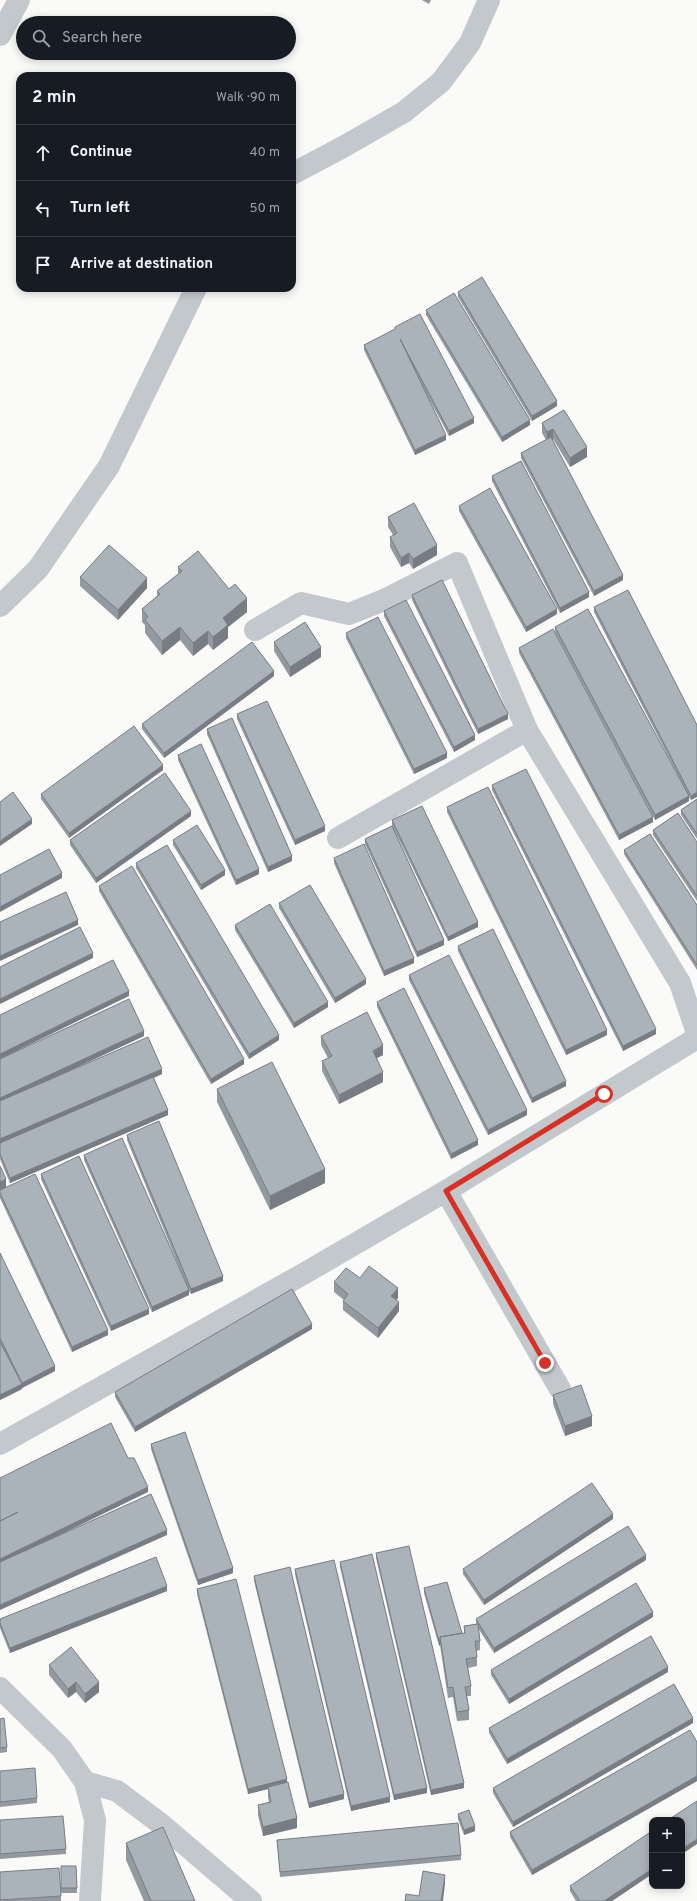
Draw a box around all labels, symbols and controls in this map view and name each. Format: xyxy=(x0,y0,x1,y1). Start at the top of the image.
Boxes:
search box xyxy=(16,16,296,60)
icon: search xyxy=(30,27,52,49)
text: Search here xyxy=(62,29,142,48)
text: 2 min xyxy=(32,87,76,109)
text: Walk · 90 m xyxy=(216,90,280,106)
icon: ahead xyxy=(32,142,54,164)
text: Continue xyxy=(70,143,132,162)
text: 40 m xyxy=(250,145,280,161)
icon: left xyxy=(32,198,54,220)
text: Turn left xyxy=(70,199,130,218)
text: 50 m xyxy=(250,201,280,217)
icon: arrive xyxy=(32,254,54,276)
text: Arrive at destination xyxy=(70,255,213,274)
route start xyxy=(595,1085,613,1103)
route end xyxy=(536,1354,554,1372)
map controls xyxy=(649,1817,685,1889)
button: + xyxy=(649,1817,685,1853)
button: − xyxy=(649,1853,685,1889)

